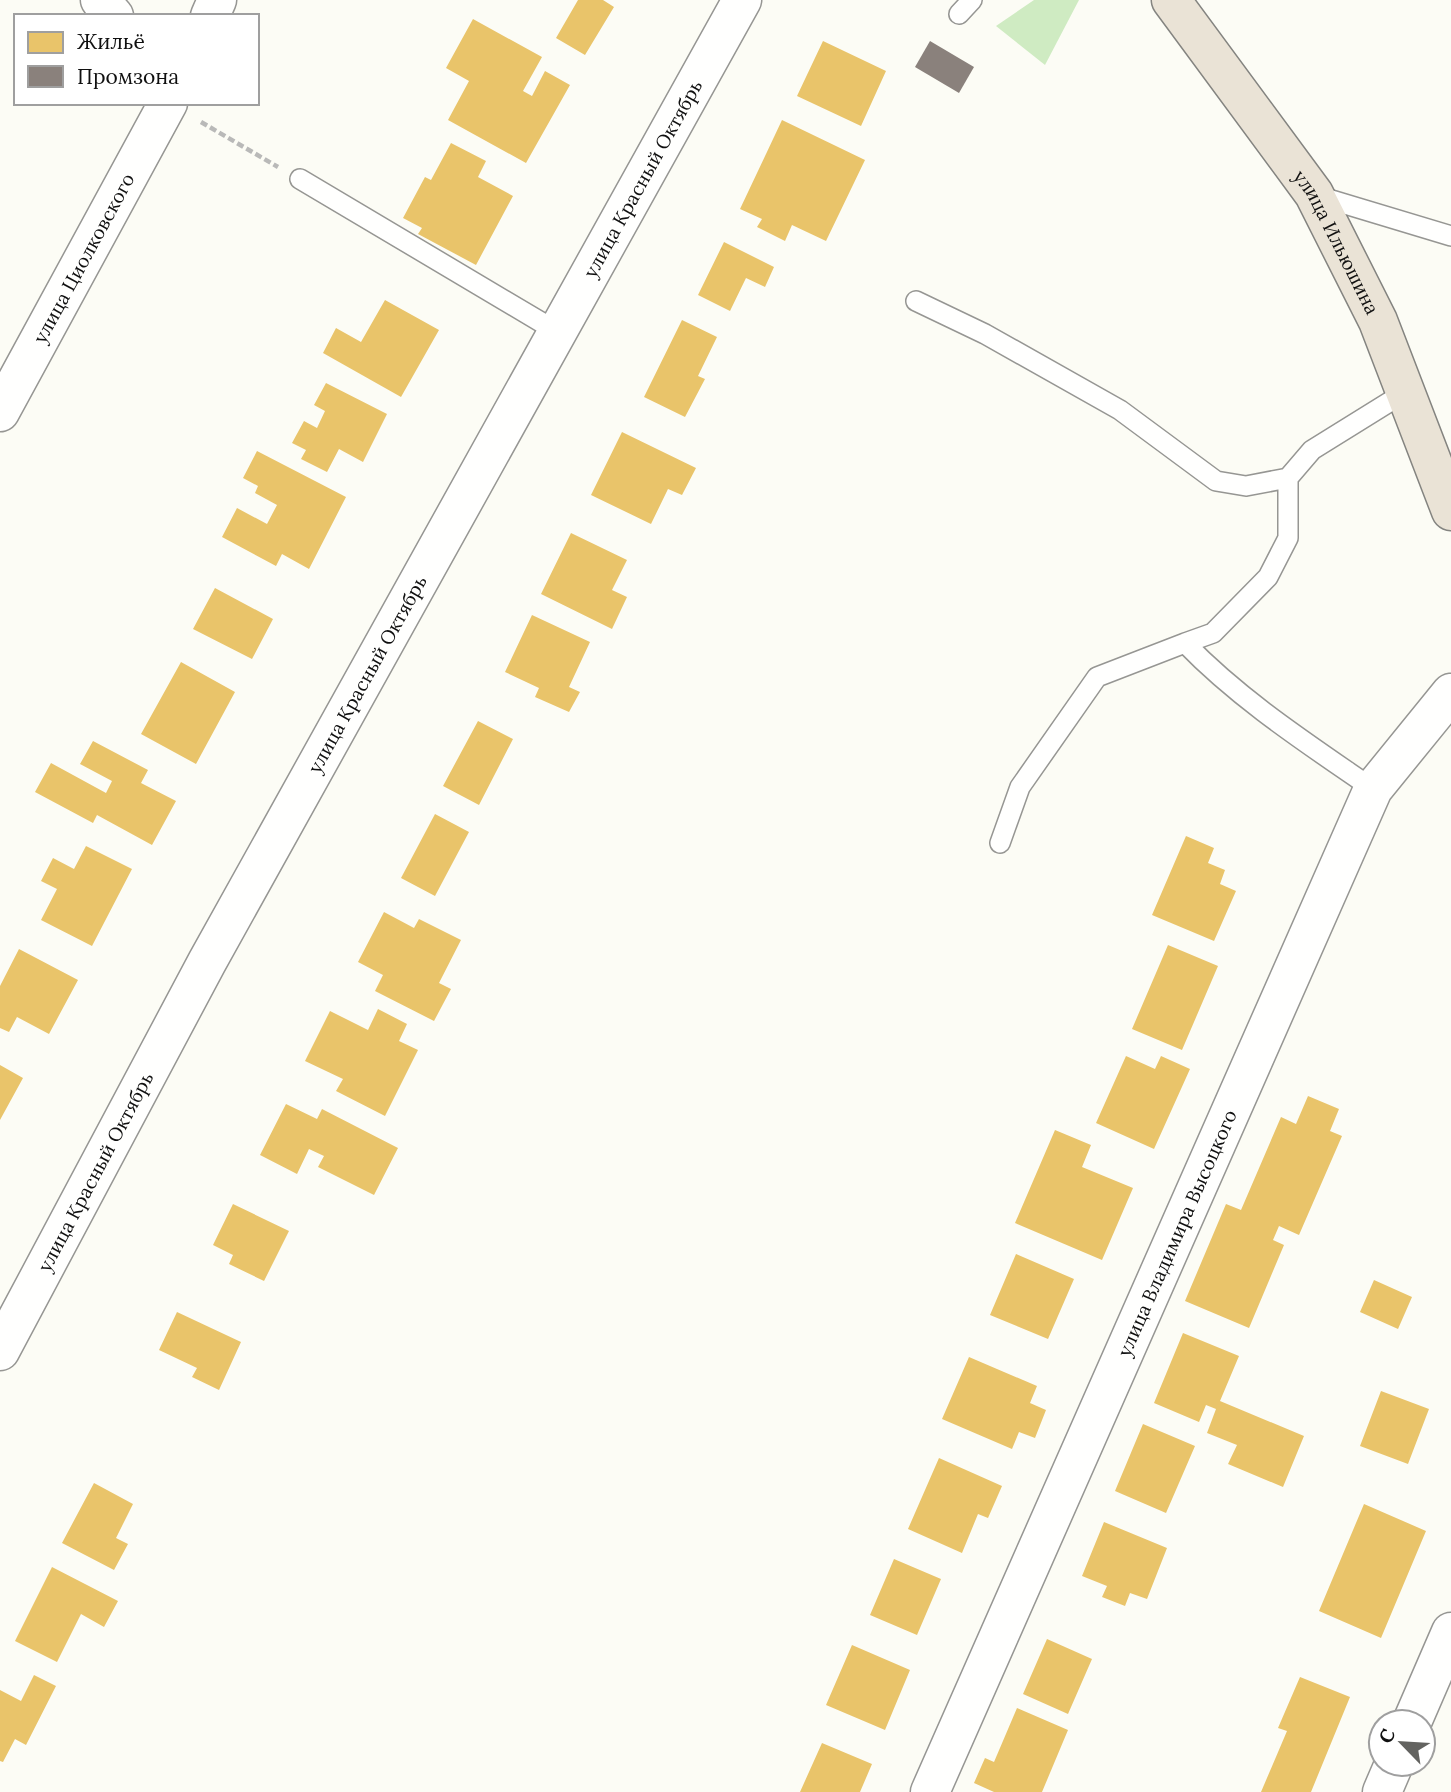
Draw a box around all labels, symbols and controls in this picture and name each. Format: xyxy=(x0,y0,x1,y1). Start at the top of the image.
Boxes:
legend xyxy=(14,14,259,105)
text: Жильё xyxy=(77,28,145,55)
text: Промзона xyxy=(77,63,179,90)
street label: улица Красный Октябрь xyxy=(578,75,707,282)
street label: улица Ильюшина xyxy=(1288,165,1385,319)
street label: улица Циолковского xyxy=(28,169,140,348)
street label: улица Красный Октябрь xyxy=(302,571,432,778)
street label: улица Красный Октябрь xyxy=(32,1068,158,1276)
street label: улица Владимира Высоцкого xyxy=(1112,1106,1242,1360)
north arrow xyxy=(1367,1708,1437,1778)
text: С xyxy=(1373,1725,1400,1747)

